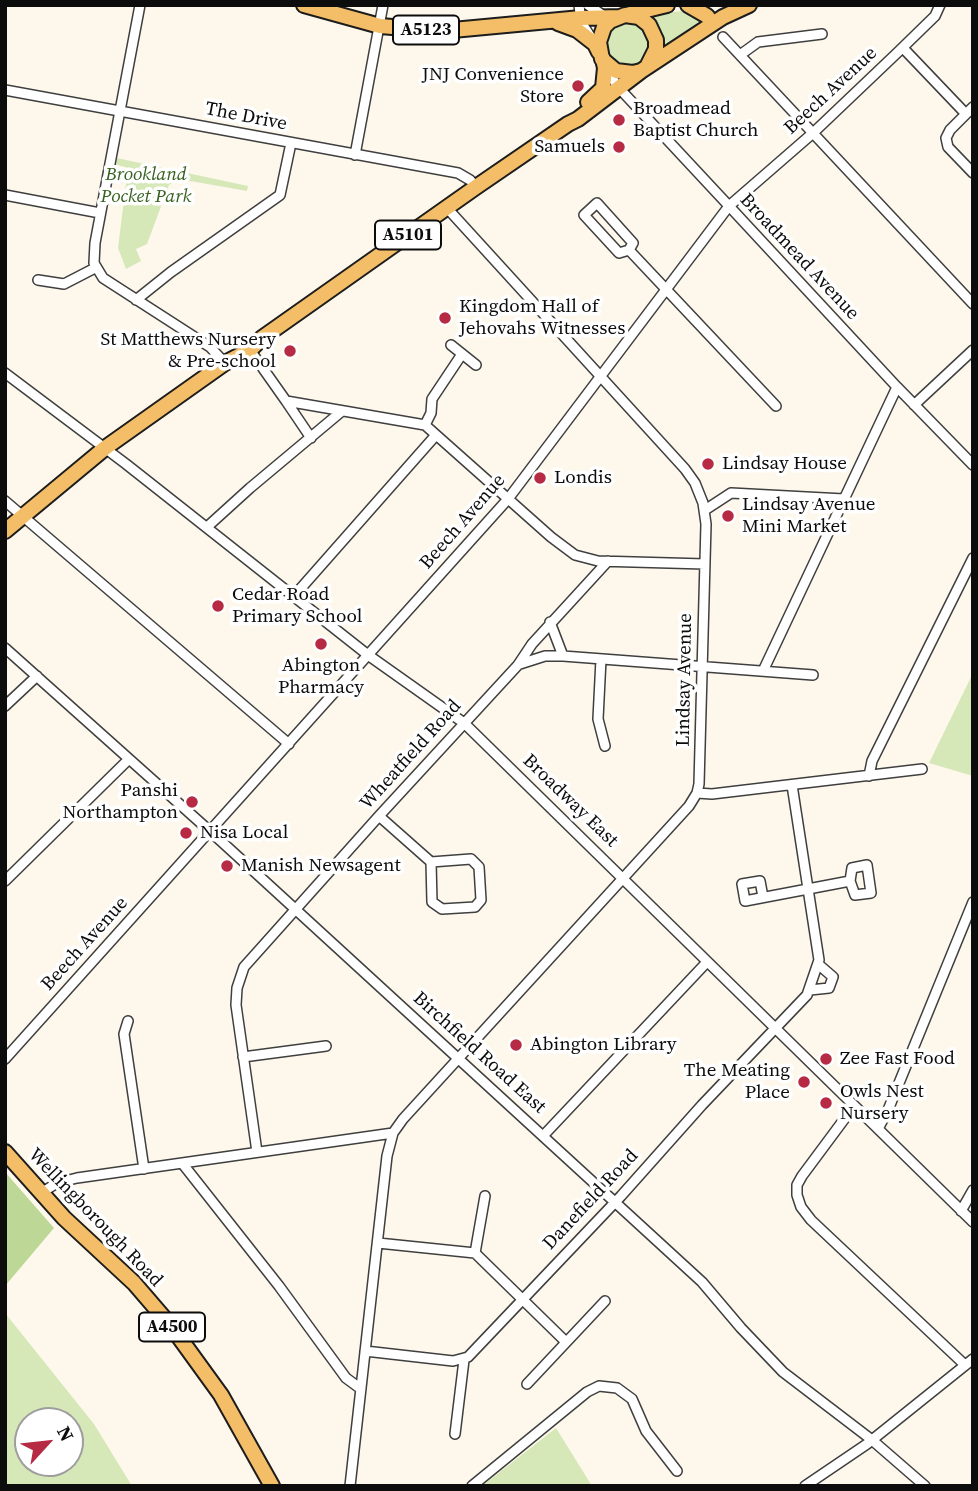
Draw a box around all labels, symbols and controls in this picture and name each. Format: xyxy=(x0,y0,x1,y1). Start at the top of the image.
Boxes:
road number: A5123 xyxy=(393,15,459,44)
street label: Beech Avenue xyxy=(780,42,882,140)
place label: JNJ Convenience Store xyxy=(422,64,564,108)
marker: JNJ Convenience Store xyxy=(570,78,586,94)
street label: The Drive xyxy=(203,98,289,136)
place label: Broadmead Baptist Church xyxy=(633,98,759,142)
marker: Broadmead Baptist Church xyxy=(611,112,627,128)
place label: Samuels xyxy=(534,136,605,158)
marker: Samuels xyxy=(611,139,627,155)
park label: Brookland Pocket Park xyxy=(101,164,191,208)
street label: Broadmead Avenue xyxy=(735,189,863,325)
road number: A5101 xyxy=(375,220,441,249)
place label: Kingdom Hall of Jehovahs Witnesses xyxy=(459,296,625,340)
marker: Kingdom Hall of Jehovahs Witnesses xyxy=(437,310,453,326)
place label: St Matthews Nursery & Pre-school xyxy=(101,329,276,373)
marker: St Matthews Nursery & Pre-school xyxy=(282,343,298,359)
place label: Lindsay House xyxy=(722,453,847,475)
marker: Lindsay House xyxy=(700,456,716,472)
place label: Londis xyxy=(554,467,612,489)
street label: Beech Avenue xyxy=(415,470,511,574)
marker: Londis xyxy=(532,470,548,486)
place label: Lindsay Avenue Mini Market xyxy=(742,494,876,538)
marker: Lindsay Avenue Mini Market xyxy=(720,508,736,524)
place label: Cedar Road Primary School xyxy=(232,584,362,628)
marker: Cedar Road Primary School xyxy=(210,598,226,614)
street label: Lindsay Avenue xyxy=(672,613,698,747)
marker: Abington Pharmacy xyxy=(313,636,329,652)
place label: Abington Pharmacy xyxy=(278,655,364,699)
street label: Wheatfield Road xyxy=(356,695,466,815)
street label: Broadway East xyxy=(518,750,622,852)
place label: Panshi Northampton xyxy=(62,780,178,824)
marker: Panshi Northampton xyxy=(184,794,200,810)
place label: Nisa Local xyxy=(200,822,288,844)
marker: Nisa Local xyxy=(178,825,194,841)
place label: Manish Newsagent xyxy=(241,855,401,877)
marker: Manish Newsagent xyxy=(219,858,235,874)
street label: Beech Avenue xyxy=(37,892,133,996)
street label: Birchfield Road East xyxy=(408,987,550,1119)
place label: Abington Library xyxy=(530,1034,676,1056)
marker: Abington Library xyxy=(508,1037,524,1053)
place label: Zee Fast Food xyxy=(840,1048,955,1070)
marker: Zee Fast Food xyxy=(818,1051,834,1067)
place label: The Meating Place xyxy=(684,1060,790,1104)
marker: The Meating Place xyxy=(796,1074,812,1090)
place label: Owls Nest Nursery xyxy=(840,1081,924,1125)
marker: Owls Nest Nursery xyxy=(818,1095,834,1111)
street label: Wellingborough Road xyxy=(23,1144,167,1292)
street label: Danefield Road xyxy=(539,1145,643,1255)
road number: A4500 xyxy=(139,1312,205,1342)
north arrow xyxy=(14,1407,84,1477)
text: N xyxy=(51,1421,81,1445)

